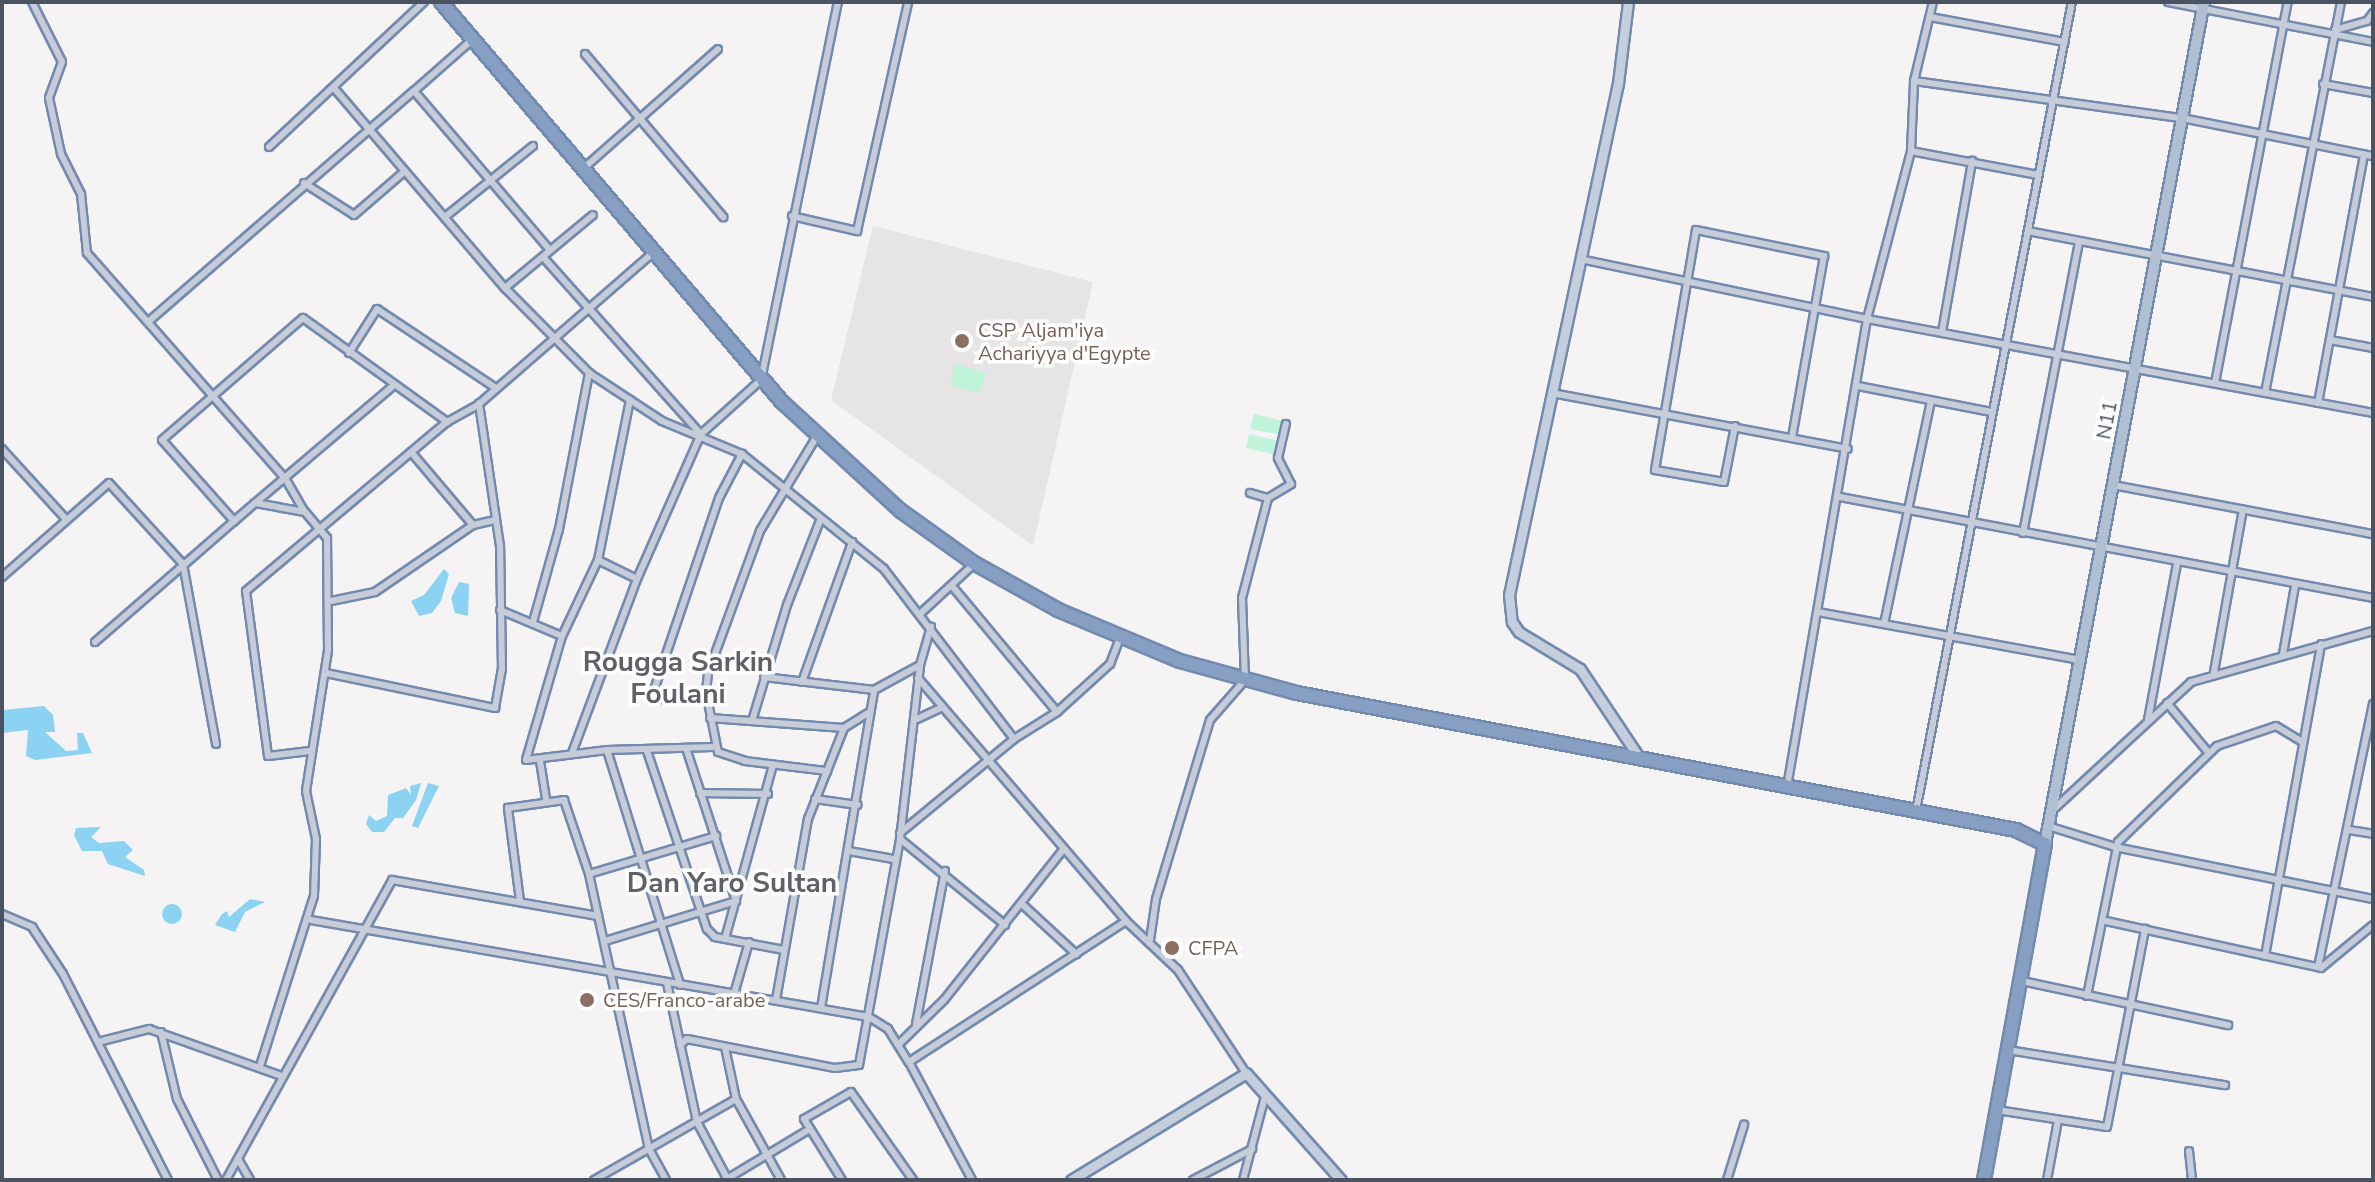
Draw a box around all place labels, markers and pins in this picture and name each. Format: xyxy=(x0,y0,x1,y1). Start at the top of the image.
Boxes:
place label: CSP Aljam'iya Achariyya d'Egypte xyxy=(978,318,1151,365)
marker: CSP Aljam'iya Achariyya d'Egypte xyxy=(953,332,971,350)
place label: CFPA xyxy=(1188,936,1238,960)
marker: CFPA xyxy=(1163,939,1181,957)
place label: CES/Franco-arabe xyxy=(603,988,765,1012)
marker: CES/Franco-arabe xyxy=(578,991,596,1009)

